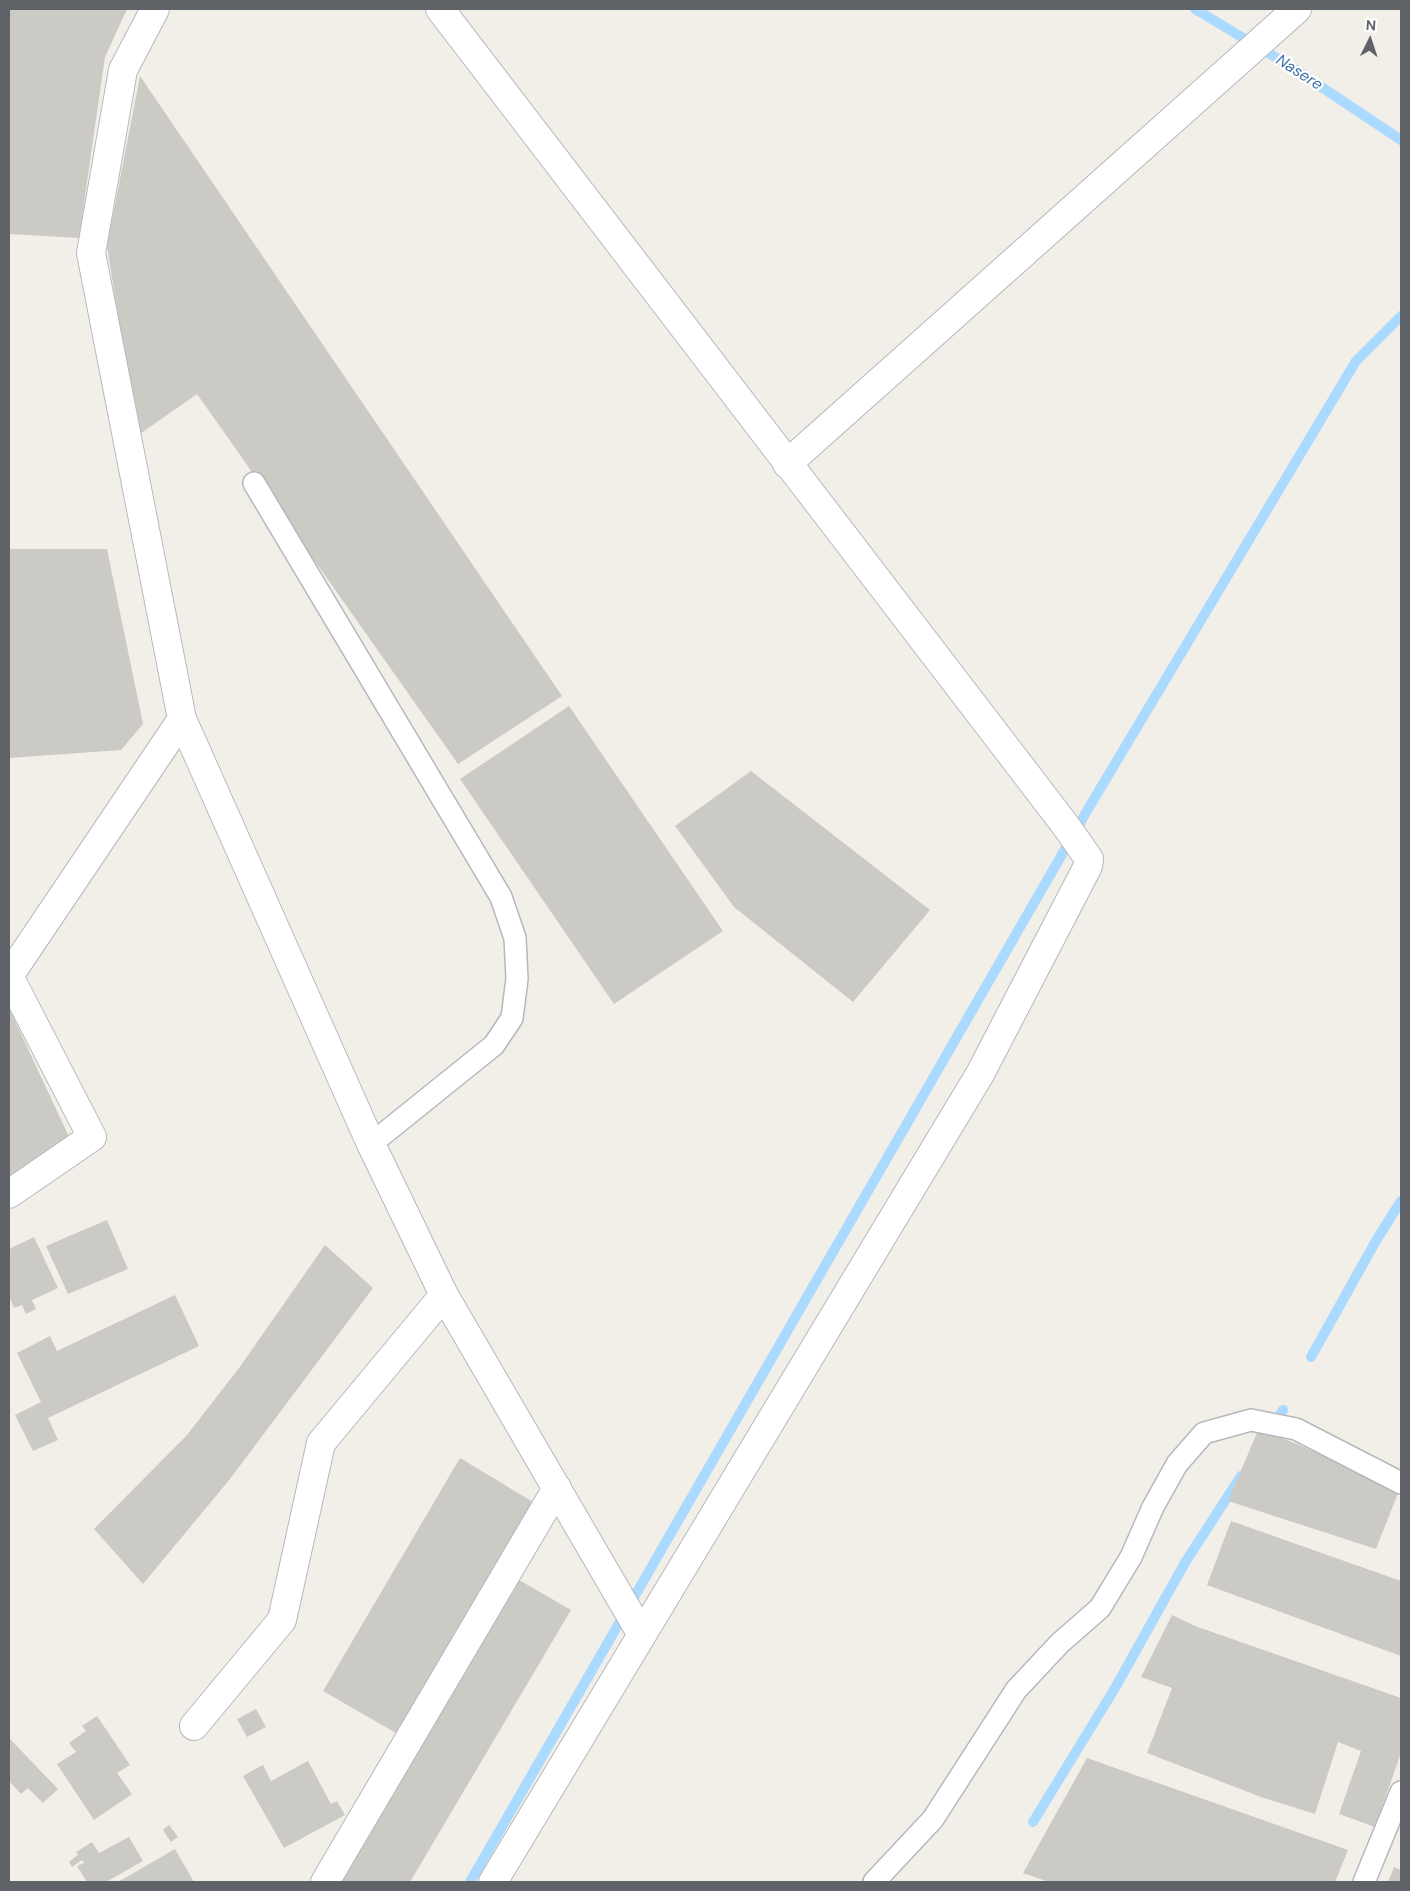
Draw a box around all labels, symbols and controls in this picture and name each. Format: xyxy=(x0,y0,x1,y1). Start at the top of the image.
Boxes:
north arrow xyxy=(1345,15,1395,65)
text: N xyxy=(1365,16,1377,34)
water label: Nasere xyxy=(1272,51,1326,95)

